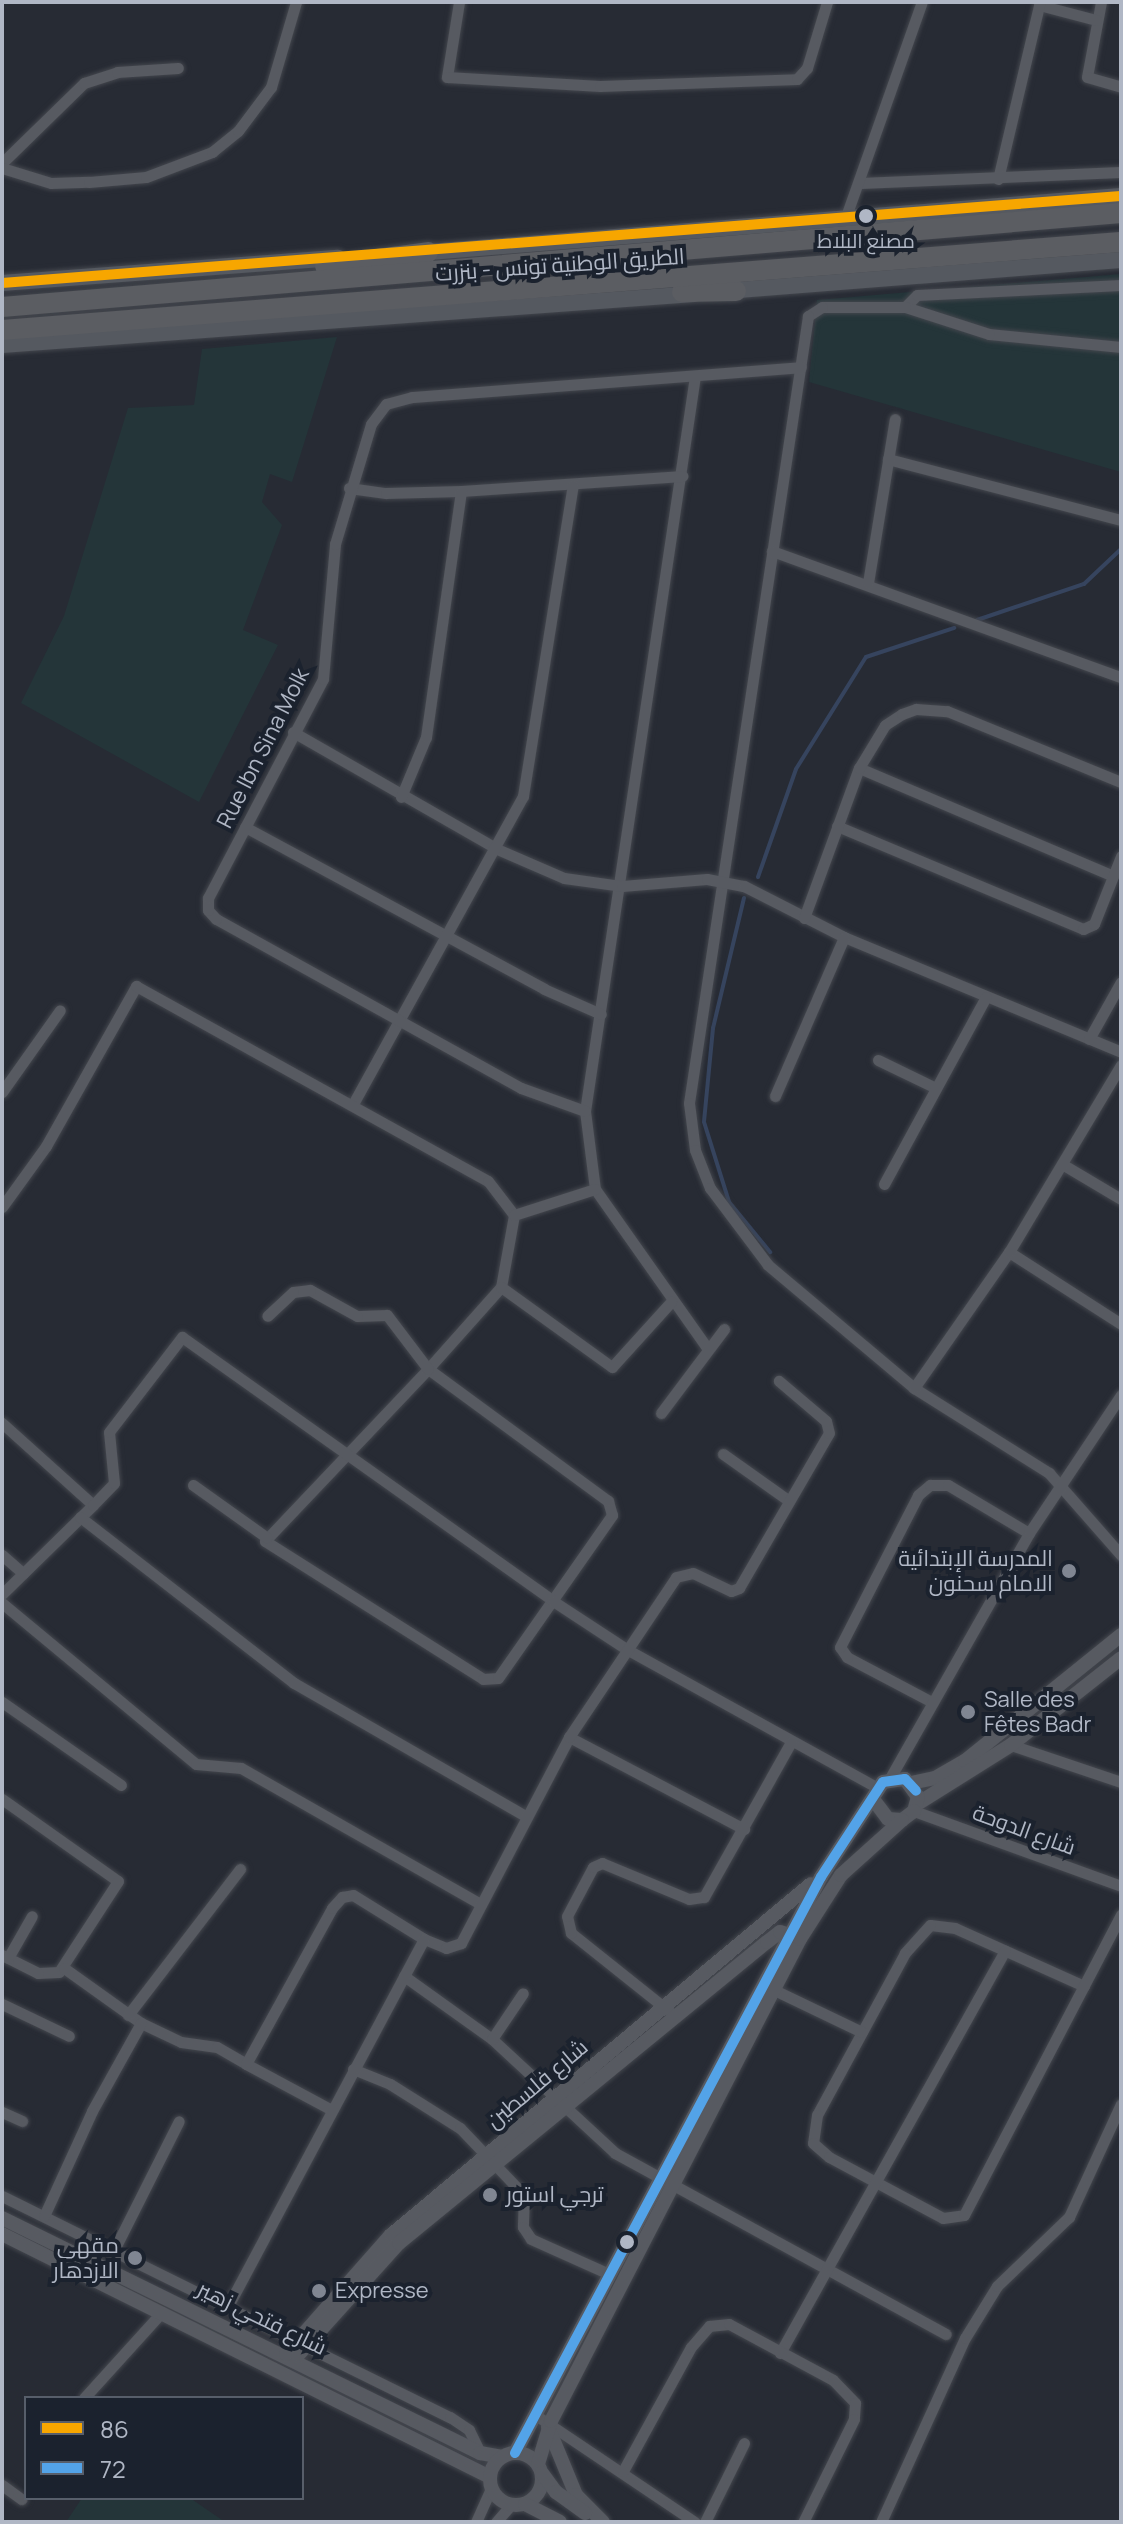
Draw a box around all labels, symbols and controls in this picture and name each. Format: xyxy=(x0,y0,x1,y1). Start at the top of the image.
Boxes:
marker: مصنع البلاط xyxy=(858,208,874,224)
place label: مصنع البلاط xyxy=(817,228,915,252)
street label: الطريق الوطنية تونس - بنزرت xyxy=(434,243,686,287)
street label: Rue Ibn Sina Molk xyxy=(211,664,315,832)
place label: المدرسة الإبتدائية الامام سحنون xyxy=(898,1545,1053,1596)
marker: المدرسة الإبتدائية الامام سحنون xyxy=(1060,1562,1078,1580)
place label: Salle des Fêtes Badr xyxy=(984,1686,1091,1738)
marker: Salle des Fêtes Badr xyxy=(959,1703,977,1721)
street label: شارع الدوحة xyxy=(969,1799,1079,1861)
street label: شارع فلسطين xyxy=(481,2034,593,2134)
place label: ترجي استور xyxy=(506,2182,604,2208)
marker: ترجي استور xyxy=(481,2186,499,2204)
place label: مقهى الازدهار xyxy=(53,2232,119,2284)
unlabelled marker xyxy=(619,2234,635,2250)
marker: مقهى الازدهار xyxy=(126,2249,144,2267)
street label: شارع فتحي زهير xyxy=(193,2275,331,2361)
place label: Expresse xyxy=(335,2278,429,2304)
marker: Expresse xyxy=(310,2282,328,2300)
legend xyxy=(24,2396,304,2500)
text: 86 xyxy=(100,2412,129,2445)
text: 72 xyxy=(100,2452,126,2485)

